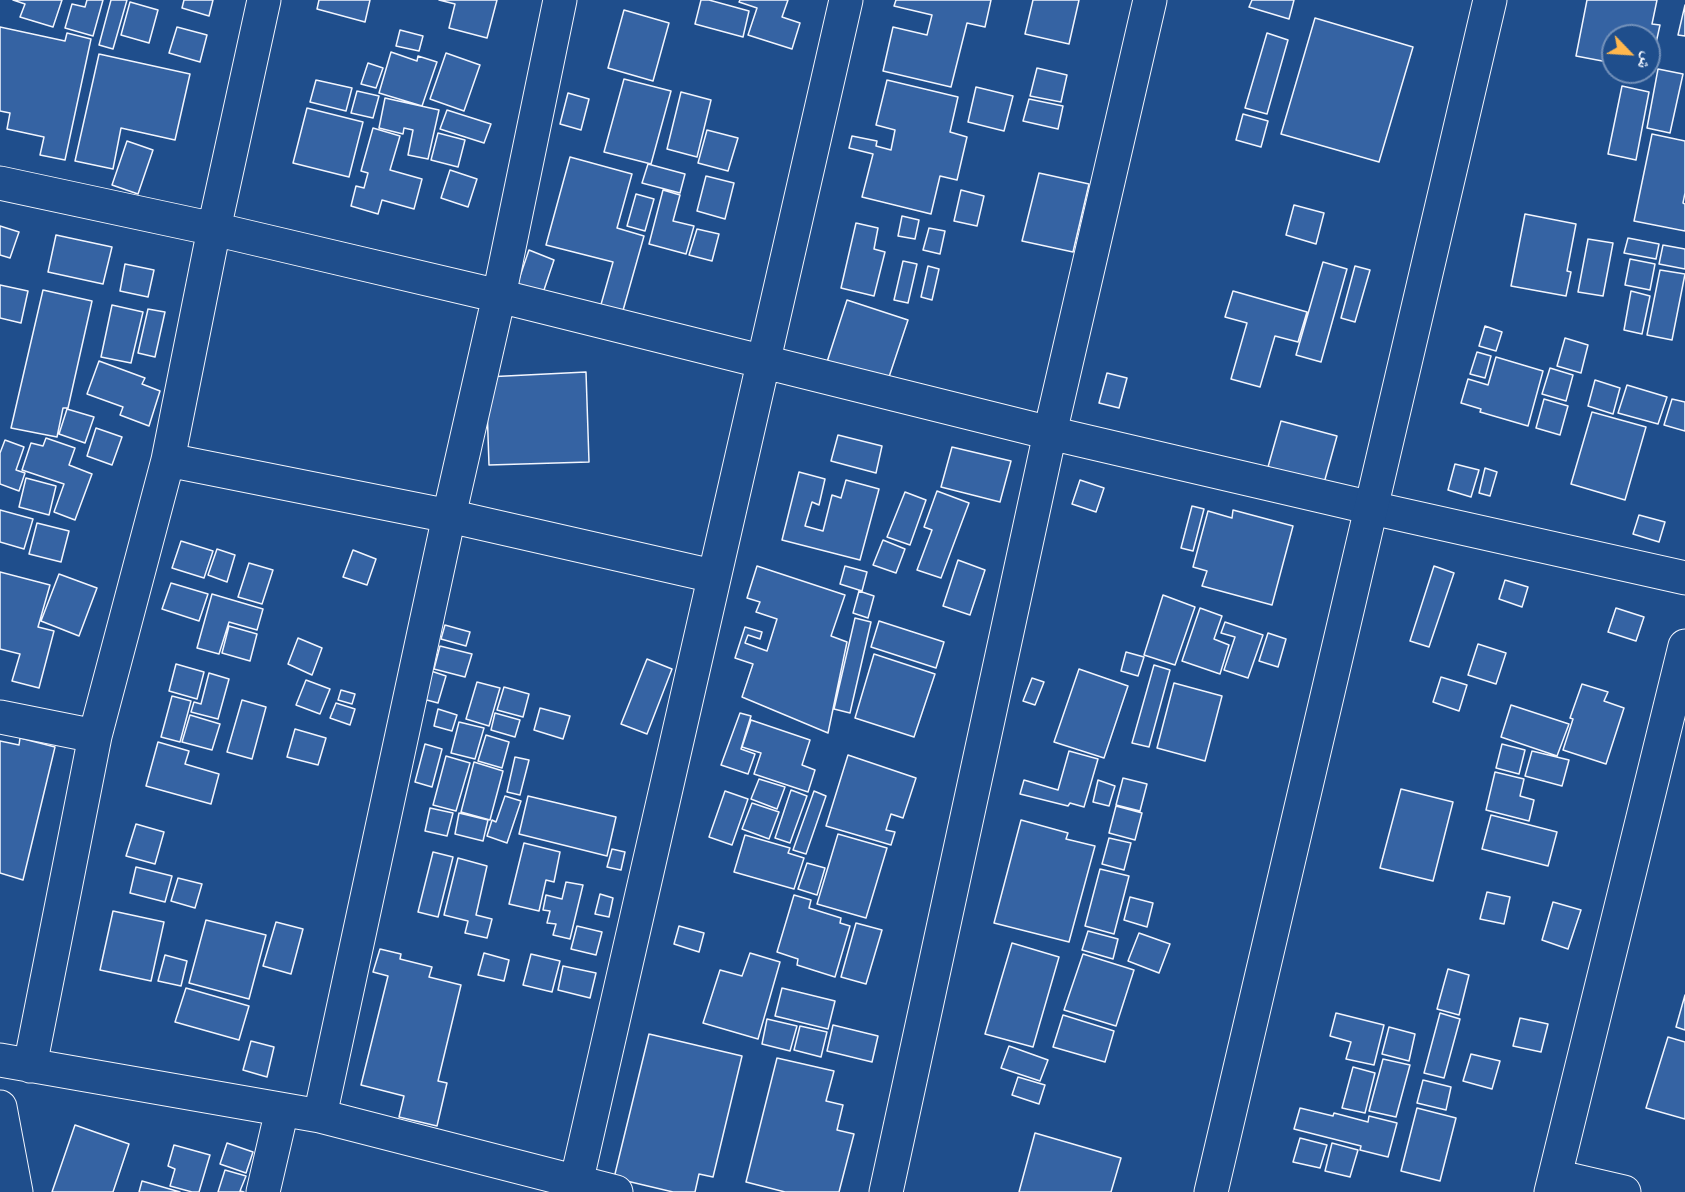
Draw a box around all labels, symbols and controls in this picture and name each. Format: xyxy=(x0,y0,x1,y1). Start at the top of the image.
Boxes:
north arrow xyxy=(1601,24,1661,84)
text: ش xyxy=(1632,48,1659,73)

